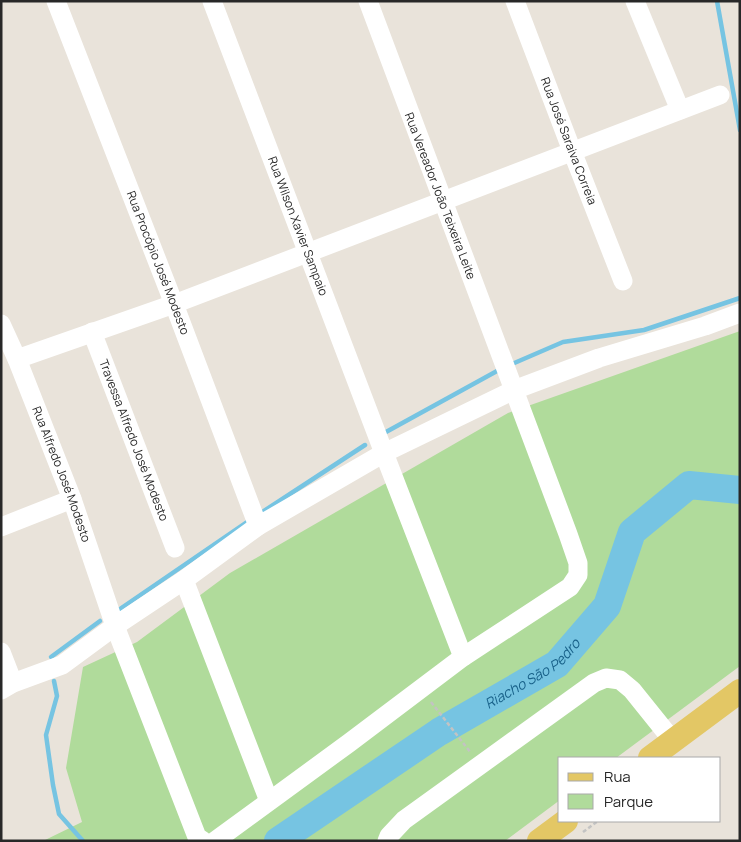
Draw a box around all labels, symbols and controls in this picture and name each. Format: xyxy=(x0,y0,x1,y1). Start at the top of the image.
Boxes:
street label: Rua José Saraiva Correia xyxy=(537,75,601,207)
street label: Rua Vereador João Teixeira Leite xyxy=(401,110,480,282)
street label: Rua Wilson Xavier Sampaio xyxy=(264,154,332,298)
street label: Rua Procópio José Modesto xyxy=(123,188,194,337)
street label: Travessa Alfredo José Modesto xyxy=(95,357,173,523)
street label: Rua Alfredo José Modesto xyxy=(28,404,95,544)
water label: Riacho São Pedro xyxy=(481,634,584,713)
legend xyxy=(558,757,721,822)
text: Rua xyxy=(604,766,631,787)
text: Parque xyxy=(604,791,653,812)

